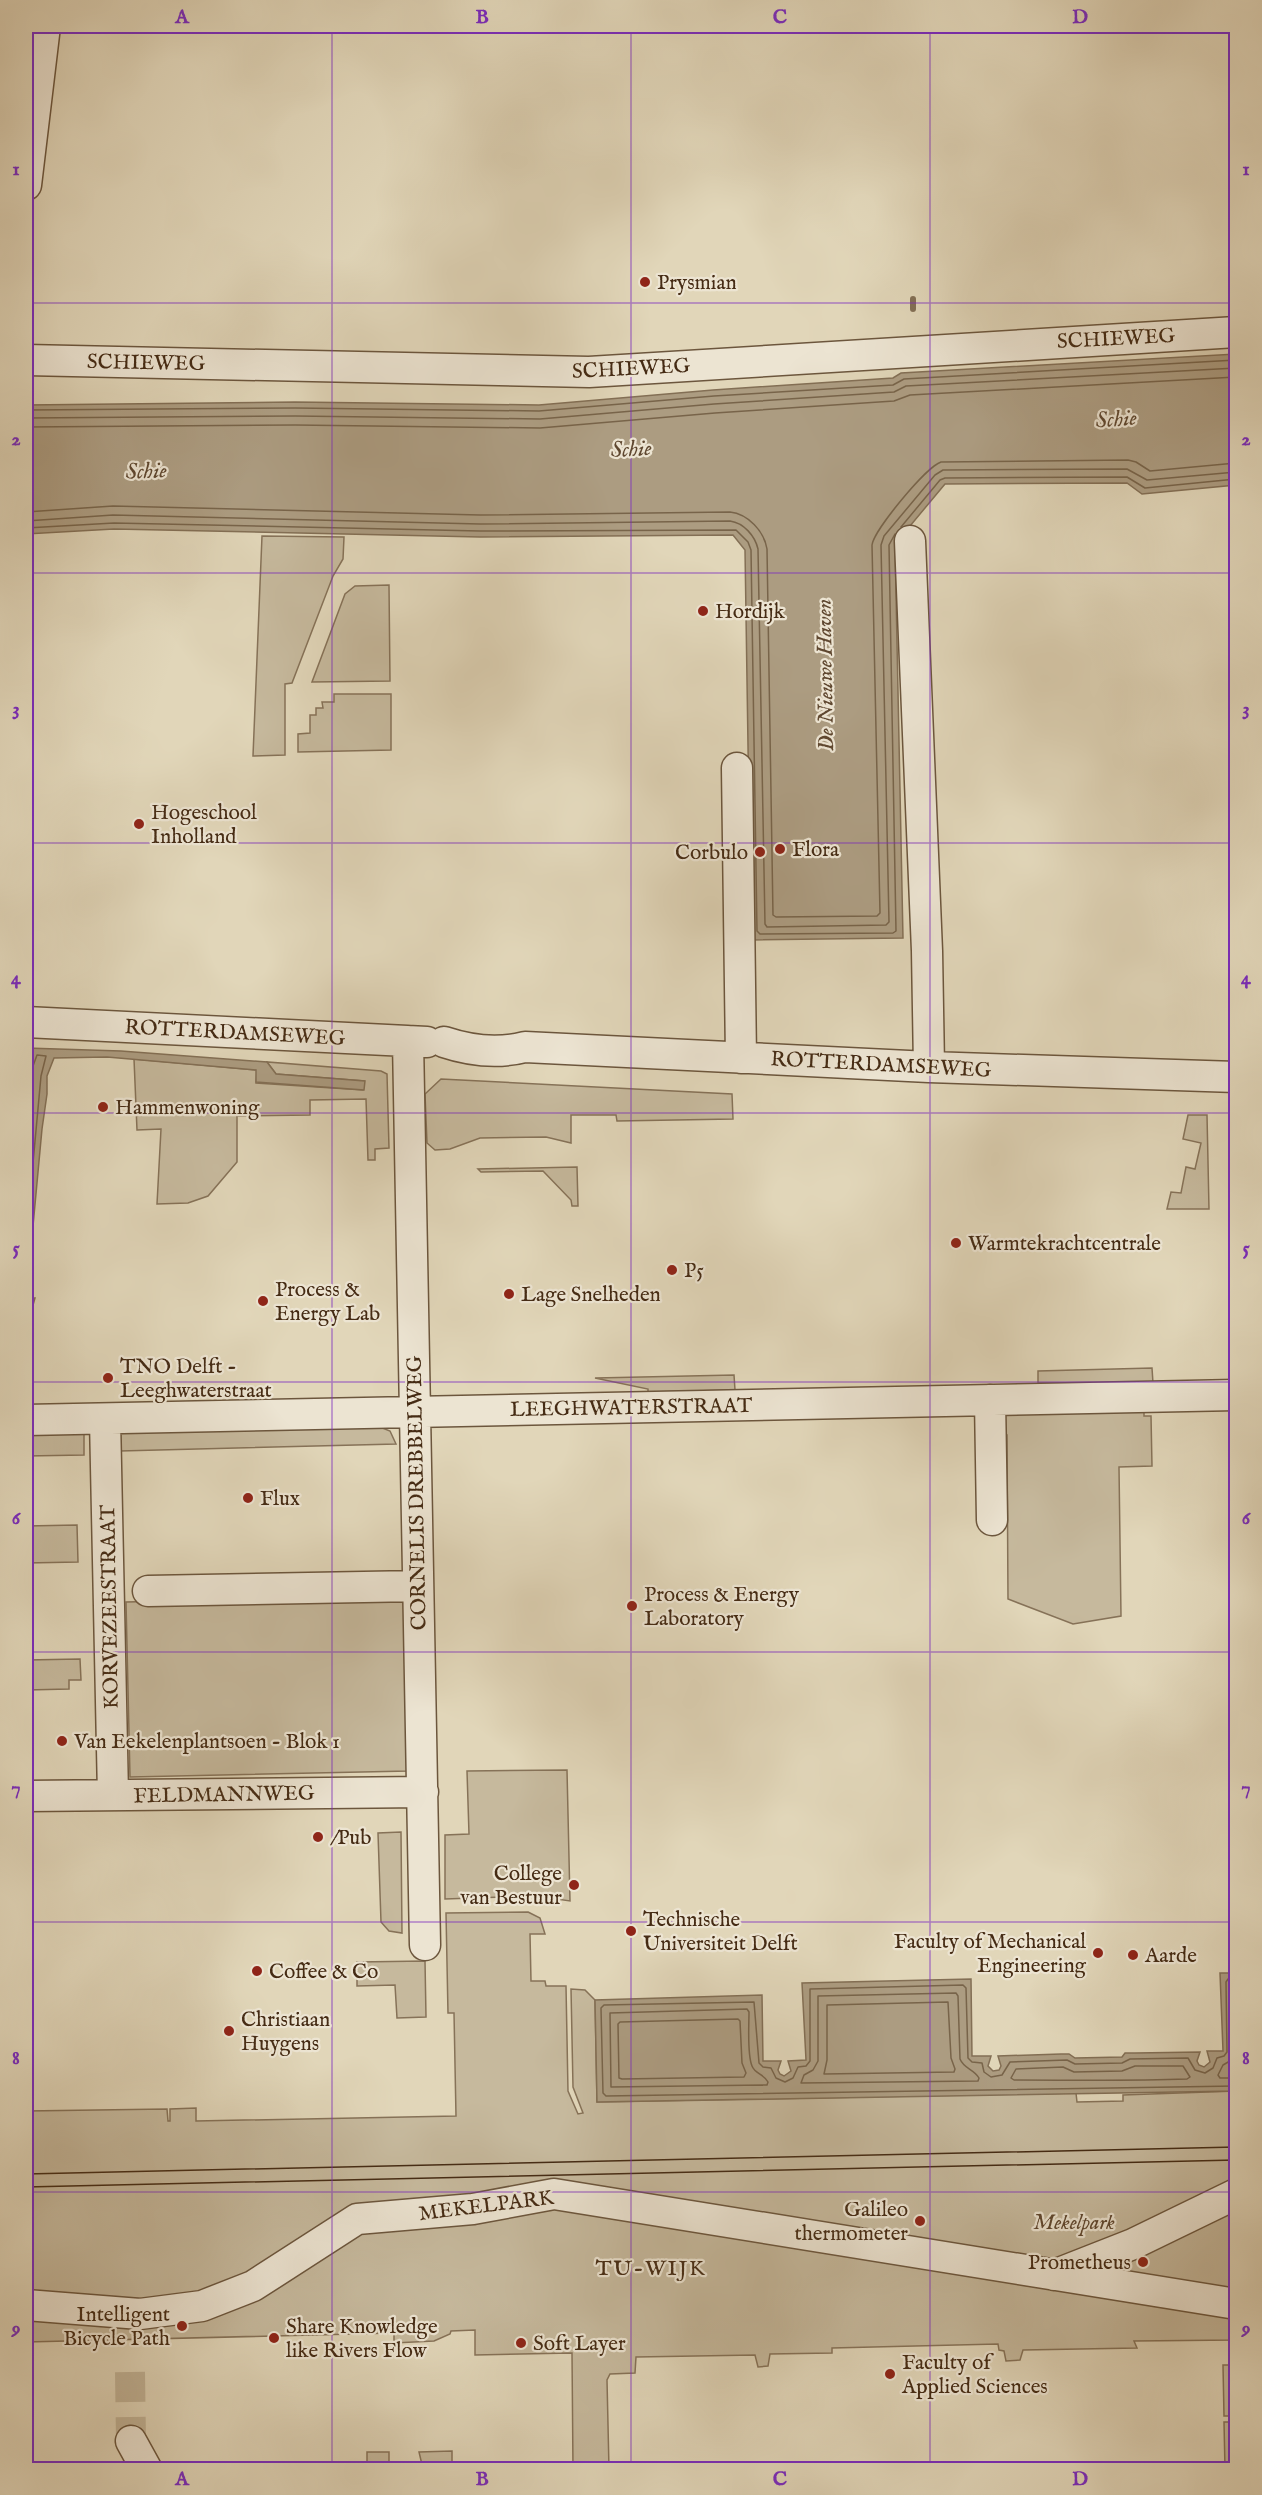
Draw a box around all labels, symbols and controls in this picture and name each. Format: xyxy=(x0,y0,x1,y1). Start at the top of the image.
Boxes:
text: A xyxy=(174,5,190,30)
text: B xyxy=(475,5,489,30)
text: C xyxy=(773,5,787,30)
text: D xyxy=(1072,5,1088,30)
text: 1 xyxy=(12,157,20,182)
text: 1 xyxy=(1242,157,1250,182)
place label: Prysmian xyxy=(657,270,737,297)
marker: Prysmian xyxy=(638,275,652,289)
street label: SCHIEWEG xyxy=(1056,323,1176,356)
street label: SCHIEWEG xyxy=(86,349,206,378)
street label: SCHIEWEG xyxy=(571,353,691,386)
water label: Schie xyxy=(1095,405,1138,435)
text: 2 xyxy=(11,427,21,452)
text: 2 xyxy=(1241,427,1251,452)
water label: Schie xyxy=(610,435,653,465)
water label: Schie xyxy=(125,457,168,487)
place label: Hordijk xyxy=(715,599,785,626)
water label: De Nieuwe Haven xyxy=(811,599,841,751)
marker: Hordijk xyxy=(696,604,710,618)
text: 3 xyxy=(12,697,20,722)
text: 3 xyxy=(1242,697,1250,722)
place label: Hogeschool Inholland xyxy=(151,800,257,851)
marker: Hogeschool Inholland xyxy=(132,817,146,831)
place label: Flora xyxy=(792,837,840,864)
place label: Corbulo xyxy=(675,840,748,867)
marker: Flora xyxy=(773,842,787,856)
marker: Corbulo xyxy=(753,845,767,859)
text: 4 xyxy=(11,966,22,991)
text: 4 xyxy=(1241,966,1252,991)
street label: ROTTERDAMSEWEG xyxy=(124,1014,346,1053)
street label: ROTTERDAMSEWEG xyxy=(770,1046,992,1085)
place label: Hammenwoning xyxy=(115,1095,260,1122)
marker: Hammenwoning xyxy=(96,1100,110,1114)
place label: Warmtekrachtcentrale xyxy=(968,1231,1161,1258)
text: 5 xyxy=(12,1236,20,1261)
marker: Warmtekrachtcentrale xyxy=(949,1236,963,1250)
text: 5 xyxy=(1242,1236,1250,1261)
place label: P5 xyxy=(684,1258,704,1285)
marker: P5 xyxy=(665,1263,679,1277)
place label: Process & Energy Lab xyxy=(275,1277,380,1328)
place label: Lage Snelheden xyxy=(521,1282,661,1309)
marker: Lage Snelheden xyxy=(502,1287,516,1301)
marker: Process & Energy Lab xyxy=(256,1294,270,1308)
place label: TNO Delft - Leeghwaterstraat xyxy=(120,1354,272,1405)
street label: CORNELIS DREBBELWEG xyxy=(402,1355,433,1631)
marker: TNO Delft - Leeghwaterstraat xyxy=(101,1371,115,1385)
street label: LEEGHWATERSTRAAT xyxy=(510,1393,753,1424)
place label: Flux xyxy=(260,1486,300,1513)
marker: Flux xyxy=(241,1491,255,1505)
street label: KORVEZEESTRAAT xyxy=(95,1504,126,1709)
text: 6 xyxy=(12,1506,22,1531)
text: 6 xyxy=(1242,1506,1252,1531)
place label: Process & Energy Laboratory xyxy=(644,1582,800,1633)
marker: Process & Energy Laboratory xyxy=(625,1599,639,1613)
place label: Van Eekelenplantsoen - Blok 1 xyxy=(73,1729,340,1756)
marker: Van Eekelenplantsoen - Blok 1 xyxy=(55,1734,69,1748)
text: 7 xyxy=(11,1776,21,1801)
text: 7 xyxy=(1241,1776,1251,1801)
street label: FELDMANNWEG xyxy=(133,1780,315,1811)
place label: /Pub xyxy=(330,1825,371,1852)
marker: /Pub xyxy=(311,1830,325,1844)
place label: College van Bestuur xyxy=(460,1861,562,1912)
marker: College van Bestuur xyxy=(567,1878,581,1892)
place label: Technische Universiteit Delft xyxy=(643,1907,798,1958)
marker: Technische Universiteit Delft xyxy=(624,1924,638,1938)
place label: Faculty of Mechanical Engineering xyxy=(894,1929,1087,1980)
place label: Aarde xyxy=(1144,1943,1197,1970)
marker: Faculty of Mechanical Engineering xyxy=(1091,1946,1105,1960)
marker: Aarde xyxy=(1126,1948,1140,1962)
place label: Coffee & Co xyxy=(269,1959,378,1986)
marker: Coffee & Co xyxy=(250,1964,264,1978)
place label: Christiaan Huygens xyxy=(241,2007,330,2058)
marker: Christiaan Huygens xyxy=(222,2024,236,2038)
text: 8 xyxy=(12,2046,20,2071)
text: 8 xyxy=(1242,2046,1250,2071)
street label: MEKELPARK xyxy=(417,2185,556,2228)
place label: Galileo thermometer xyxy=(795,2197,908,2248)
park label: Mekelpark xyxy=(1033,2210,1115,2237)
marker: Galileo thermometer xyxy=(913,2214,927,2228)
place label: Prometheus xyxy=(1028,2250,1131,2277)
district label: TU-WIJK xyxy=(596,2255,706,2283)
marker: Prometheus xyxy=(1136,2255,1150,2269)
place label: Intelligent Bicycle Path xyxy=(63,2302,170,2353)
place label: Share Knowledge like Rivers Flow xyxy=(286,2314,438,2365)
text: 9 xyxy=(11,2316,21,2341)
text: 9 xyxy=(1241,2316,1251,2341)
marker: Intelligent Bicycle Path xyxy=(175,2319,189,2333)
marker: Share Knowledge like Rivers Flow xyxy=(267,2331,281,2345)
place label: Soft Layer xyxy=(533,2331,626,2358)
marker: Soft Layer xyxy=(514,2336,528,2350)
place label: Faculty of Applied Sciences xyxy=(901,2350,1048,2401)
marker: Faculty of Applied Sciences xyxy=(883,2367,897,2381)
text: A xyxy=(174,2467,190,2492)
text: B xyxy=(475,2467,489,2492)
text: C xyxy=(773,2467,787,2492)
text: D xyxy=(1072,2467,1088,2492)

